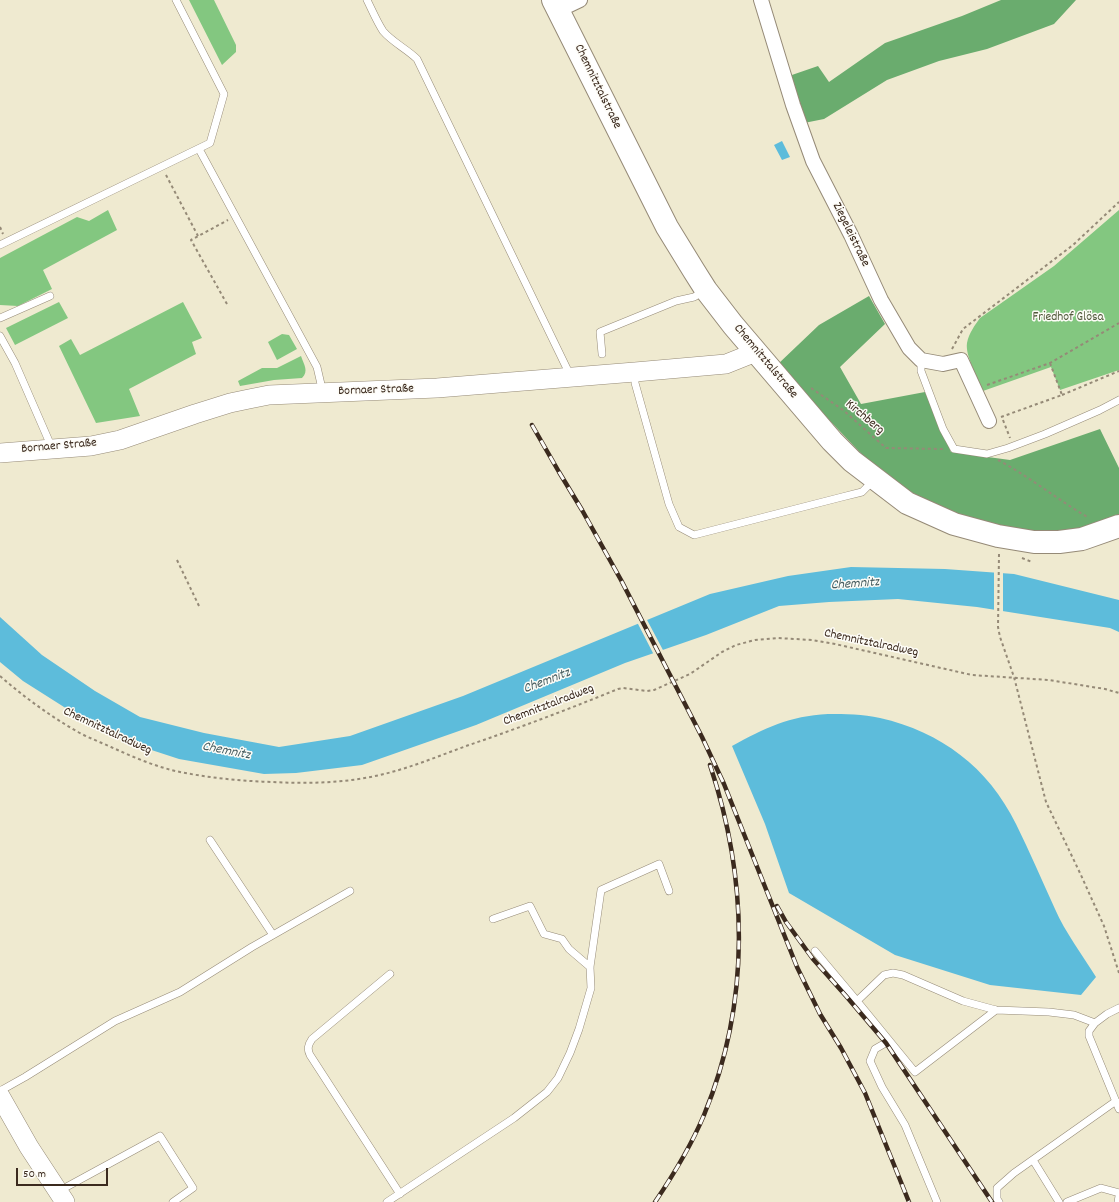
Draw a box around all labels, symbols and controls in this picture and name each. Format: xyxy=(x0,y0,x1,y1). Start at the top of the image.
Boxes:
street label: Chemnitztalstraße xyxy=(570,42,624,132)
street label: Ziegeleistraße xyxy=(828,200,872,270)
park label: Friedhof Glösa xyxy=(1032,310,1104,326)
street label: Chemnitztalstraße xyxy=(729,322,801,402)
street label: Bornaer Straße xyxy=(338,382,414,400)
street label: Kirchberg xyxy=(841,397,887,439)
street label: Bornaer Straße xyxy=(21,436,97,458)
water label: Chemnitz xyxy=(830,575,880,595)
street label: Chemnitztalradweg xyxy=(822,626,920,662)
water label: Chemnitz xyxy=(521,665,573,699)
street label: Chemnitztalradweg xyxy=(501,682,597,730)
street label: Chemnitztalradweg xyxy=(60,705,154,759)
water label: Chemnitz xyxy=(201,739,251,765)
scale bar xyxy=(18,1160,110,1186)
text: 50 m xyxy=(23,1166,46,1183)

